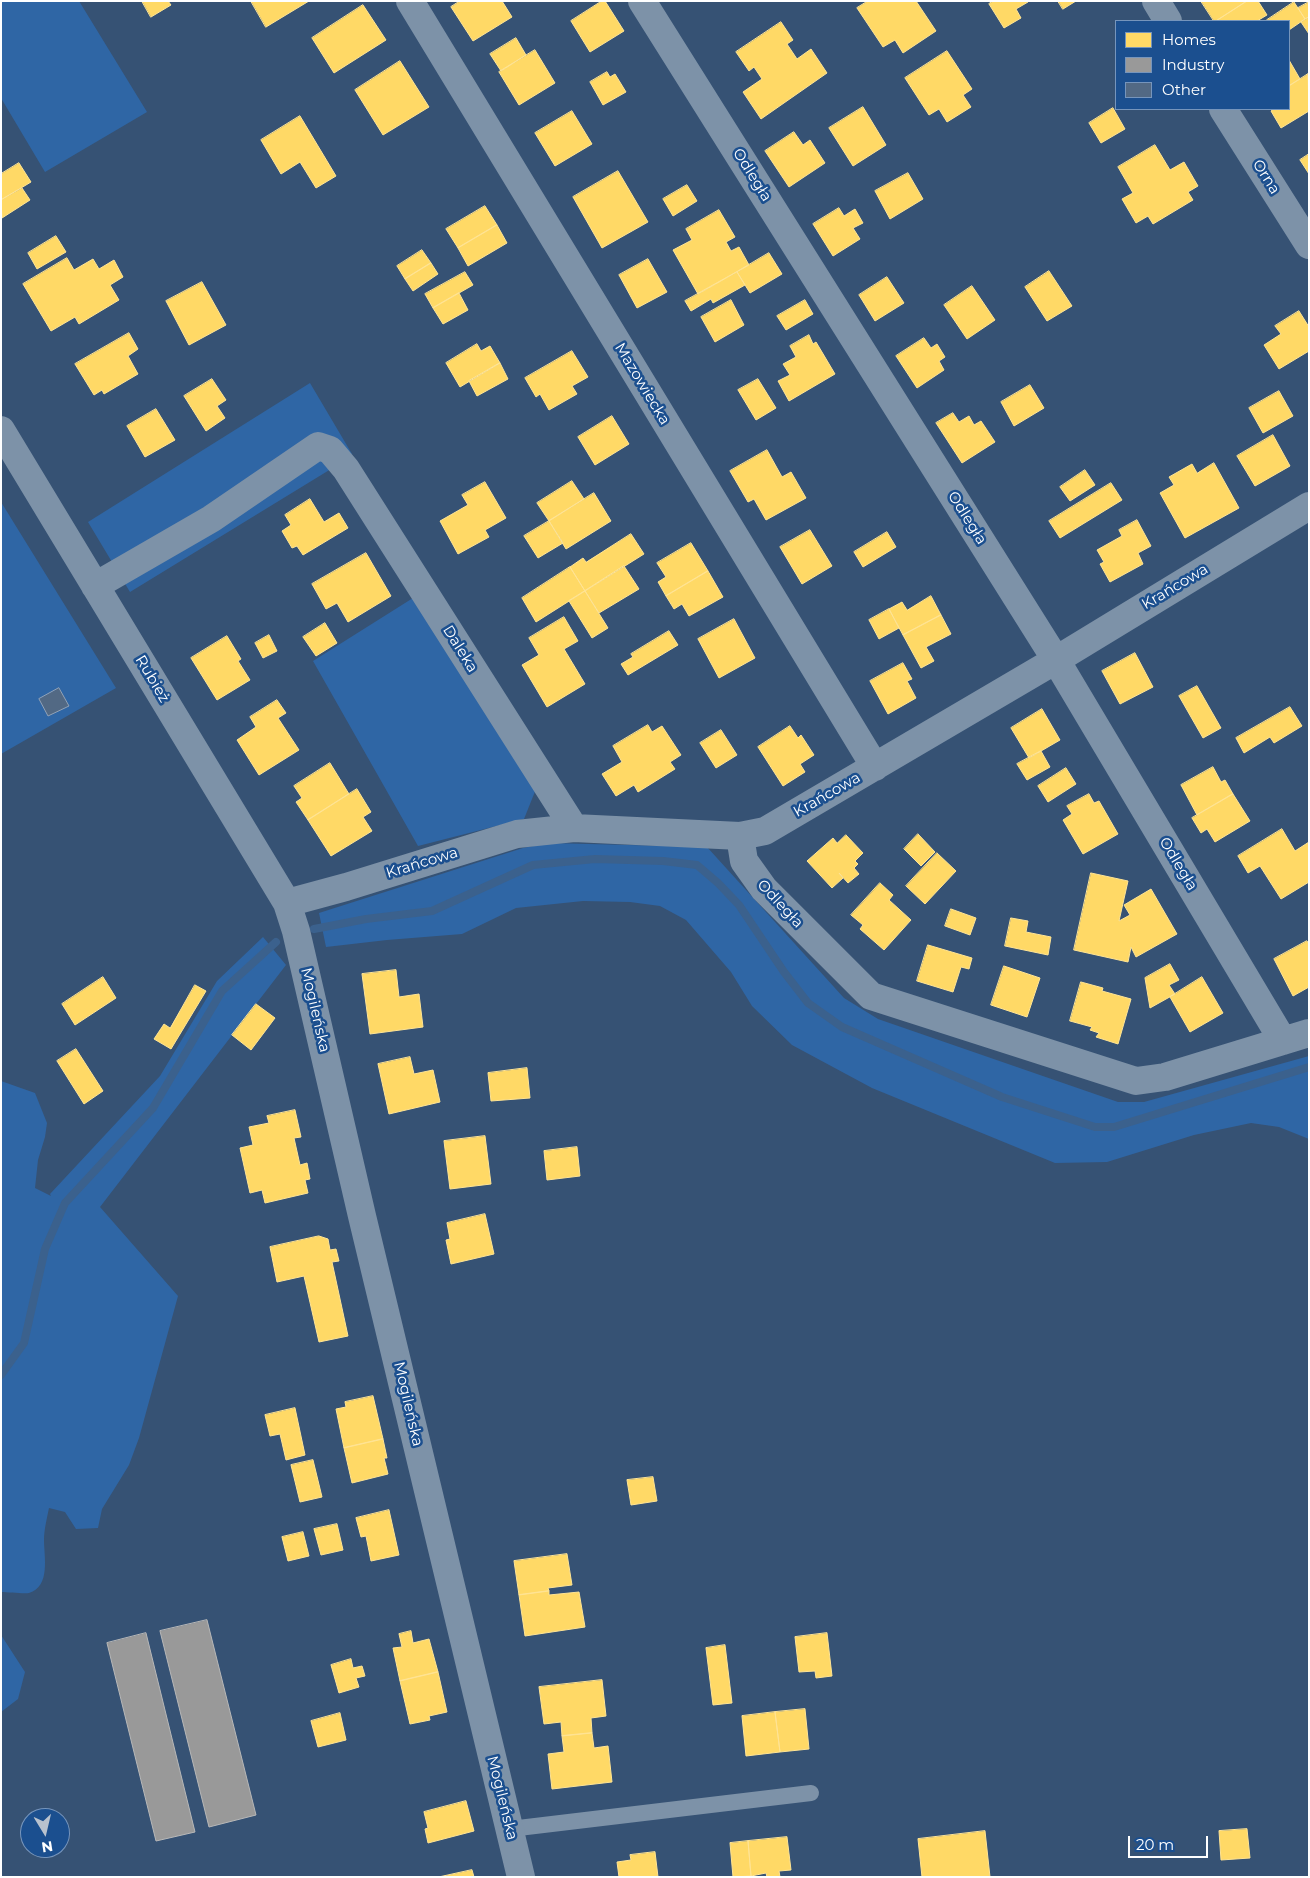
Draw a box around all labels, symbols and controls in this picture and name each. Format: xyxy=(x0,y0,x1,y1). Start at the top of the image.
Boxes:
legend xyxy=(1115,20,1290,110)
text: Homes xyxy=(1162,30,1216,49)
text: Industry xyxy=(1162,55,1224,74)
text: Other xyxy=(1162,80,1206,99)
street label: Odległa xyxy=(729,145,775,205)
street label: Orna xyxy=(1248,156,1284,198)
street label: Mazowiecka xyxy=(611,340,673,428)
street label: Odległa xyxy=(944,488,990,548)
street label: Krańcowa xyxy=(1139,560,1211,614)
street label: Daleka xyxy=(439,622,481,676)
street label: Rubież xyxy=(131,652,173,706)
street label: Krańcowa xyxy=(790,769,864,821)
street label: Odległa xyxy=(1155,834,1201,894)
street label: Krańcowa xyxy=(384,844,460,882)
street label: Odległa xyxy=(753,876,807,932)
street label: Mogileńska xyxy=(297,966,333,1054)
street label: Mogileńska xyxy=(390,1360,426,1448)
street label: Mogileńska xyxy=(483,1754,521,1842)
north arrow xyxy=(20,1808,70,1858)
scale bar xyxy=(1130,1826,1210,1858)
text: 20 m xyxy=(1136,1835,1174,1854)
text: N xyxy=(40,1837,54,1857)

